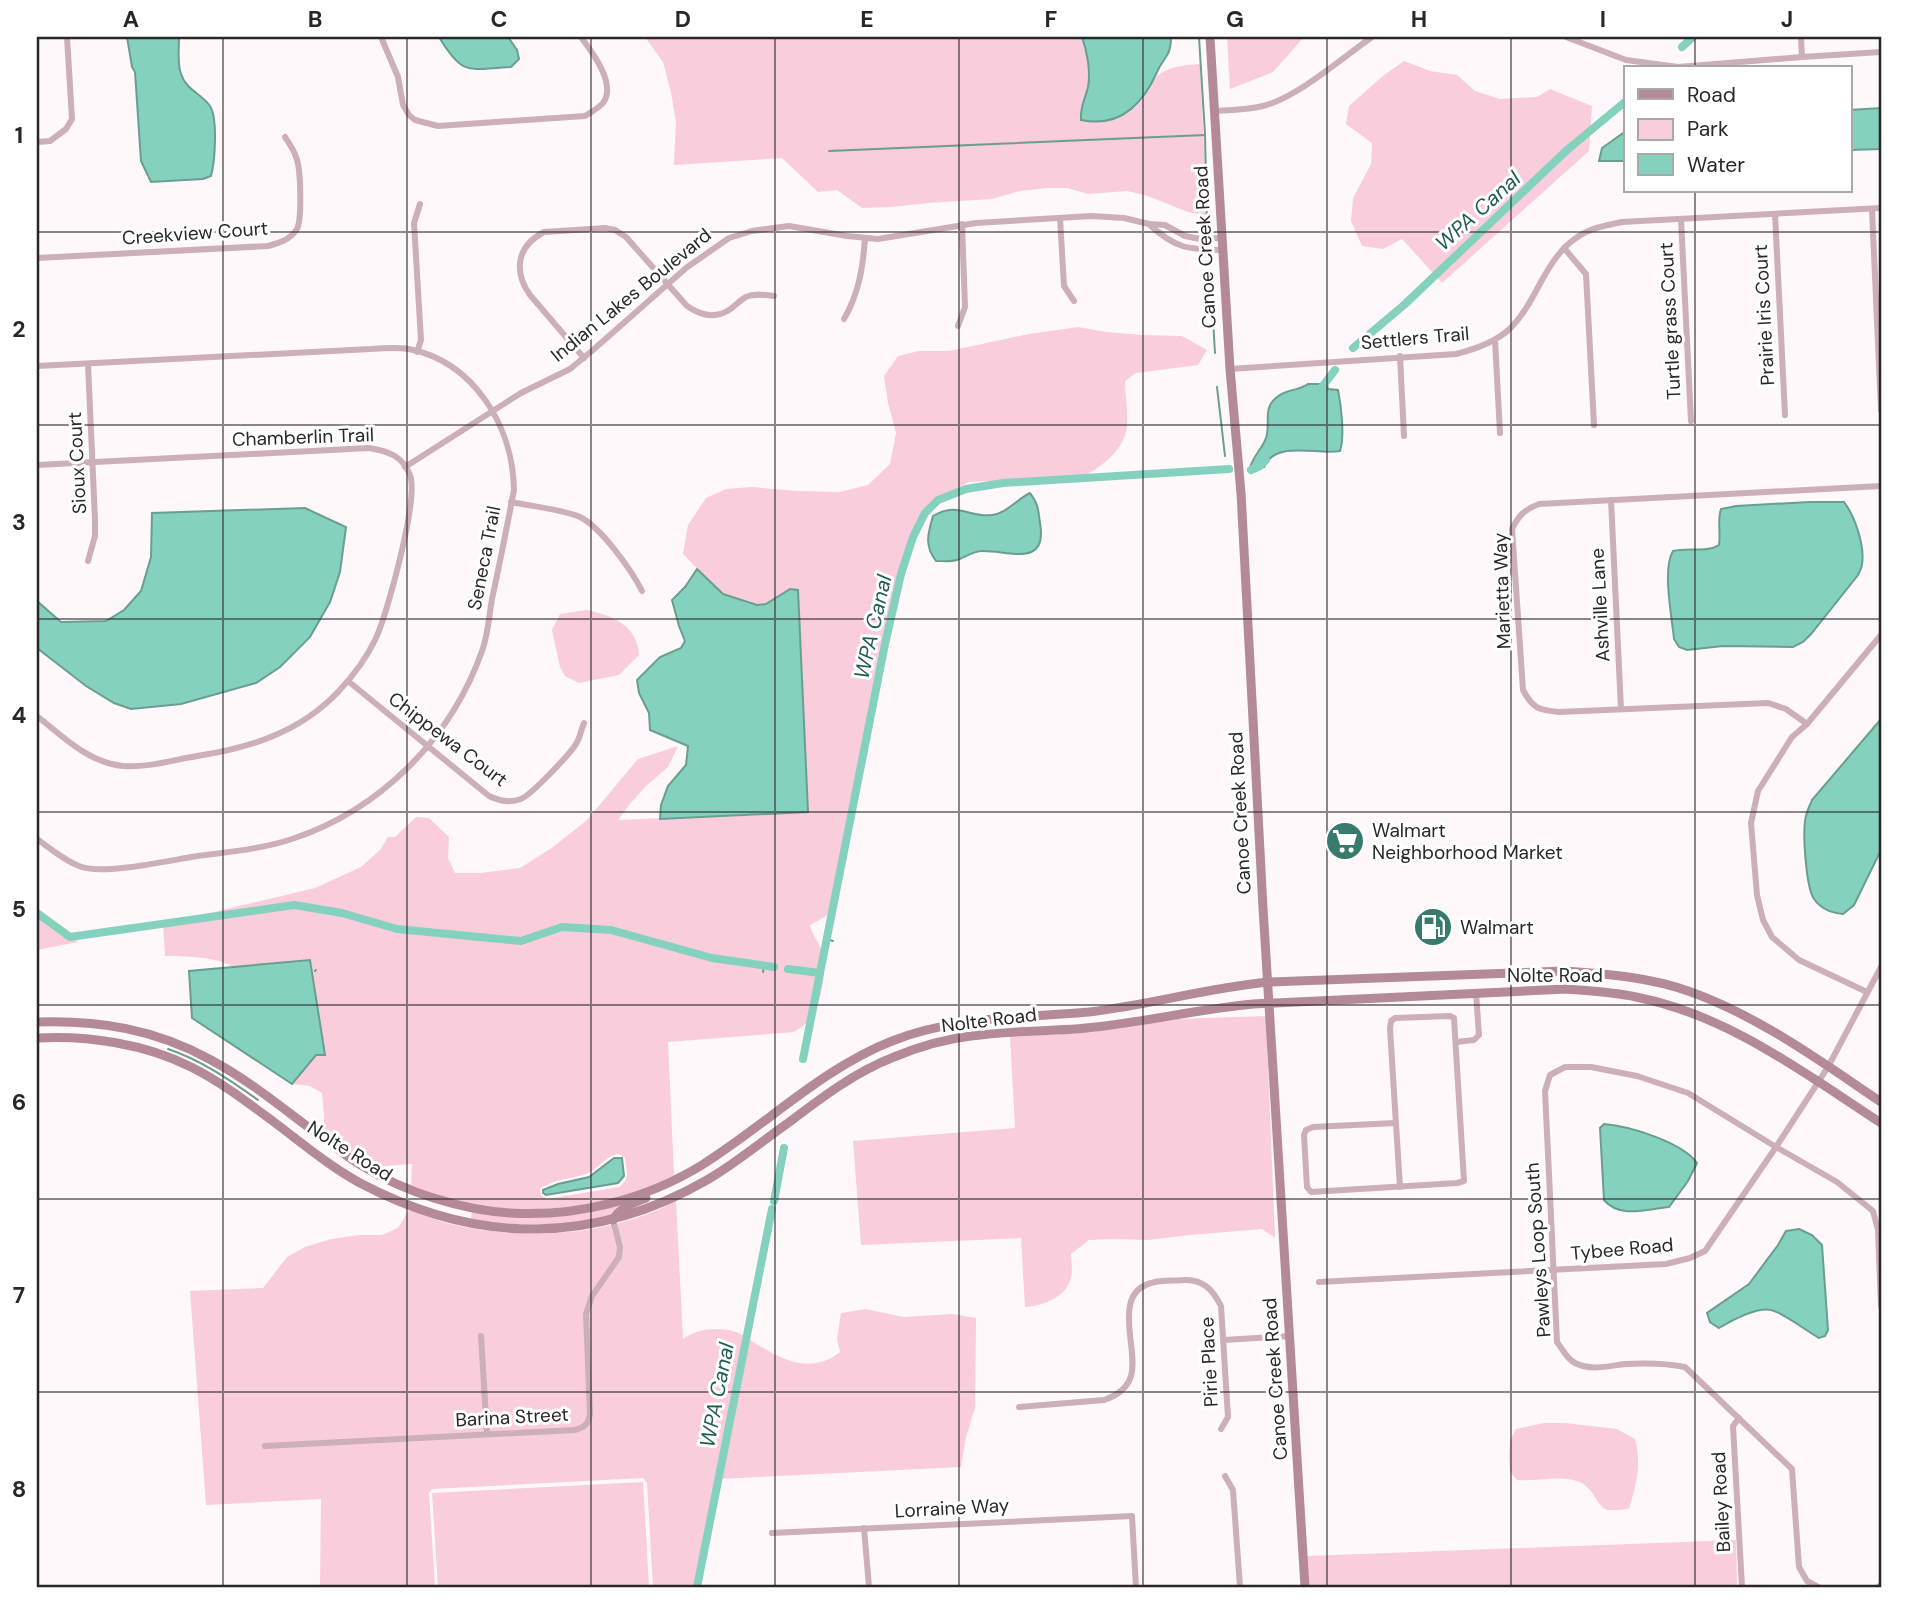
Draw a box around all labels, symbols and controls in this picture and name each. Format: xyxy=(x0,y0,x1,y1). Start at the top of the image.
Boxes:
text: A xyxy=(123,4,139,34)
text: B xyxy=(308,4,322,34)
text: C xyxy=(491,4,507,34)
text: D xyxy=(675,4,691,34)
text: E xyxy=(860,4,874,34)
text: F xyxy=(1045,4,1058,34)
text: G xyxy=(1226,4,1244,34)
text: H xyxy=(1411,4,1427,34)
text: I xyxy=(1600,4,1606,34)
text: J xyxy=(1781,4,1793,34)
legend xyxy=(1624,66,1852,192)
text: Road xyxy=(1687,81,1736,109)
text: Park xyxy=(1687,115,1729,143)
text: 1 xyxy=(15,120,23,150)
text: Water xyxy=(1687,151,1745,179)
street label: Canoe Creek Road xyxy=(1188,165,1222,329)
water label: WPA Canal xyxy=(1429,165,1527,257)
street label: Creekview Court xyxy=(121,215,269,251)
street label: Indian Lakes Boulevard xyxy=(546,223,716,367)
street label: Turtle grass Court xyxy=(1653,242,1687,400)
street label: Prairie Iris Court xyxy=(1748,244,1780,386)
text: 2 xyxy=(12,314,26,344)
street label: Settlers Trail xyxy=(1360,321,1470,355)
street label: Sioux Court xyxy=(62,411,92,515)
street label: Chamberlin Trail xyxy=(232,422,374,452)
street label: Seneca Trail xyxy=(462,504,506,612)
text: 3 xyxy=(12,507,26,537)
street label: Marietta Way xyxy=(1487,532,1517,650)
street label: Ashville Lane xyxy=(1585,548,1615,662)
water label: WPA Canal xyxy=(847,572,899,682)
street label: Chippewa Court xyxy=(383,686,513,792)
text: 4 xyxy=(12,700,27,730)
street label: Canoe Creek Road xyxy=(1223,731,1257,895)
place label: Walmart Neighborhood Market xyxy=(1372,818,1563,865)
supermarket icon: Walmart Neighborhood Market xyxy=(1324,820,1366,862)
text: 5 xyxy=(12,894,26,924)
fuel station icon: Walmart xyxy=(1412,906,1454,948)
place label: Walmart xyxy=(1460,915,1534,940)
street label: Nolte Road xyxy=(1507,963,1603,988)
street label: Nolte Road xyxy=(940,1002,1038,1038)
text: 6 xyxy=(12,1087,26,1117)
street label: Nolte Road xyxy=(303,1115,397,1187)
street label: Pawleys Loop South xyxy=(1519,1162,1557,1338)
street label: Tybee Road xyxy=(1570,1232,1674,1266)
text: 7 xyxy=(13,1280,25,1310)
street label: Canoe Creek Road xyxy=(1257,1297,1293,1461)
street label: Pirie Place xyxy=(1194,1316,1224,1408)
water label: WPA Canal xyxy=(693,1340,741,1450)
street label: Barina Street xyxy=(455,1402,569,1432)
street label: Bailey Road xyxy=(1706,1451,1736,1553)
text: 8 xyxy=(12,1474,26,1504)
street label: Lorraine Way xyxy=(894,1492,1010,1523)

